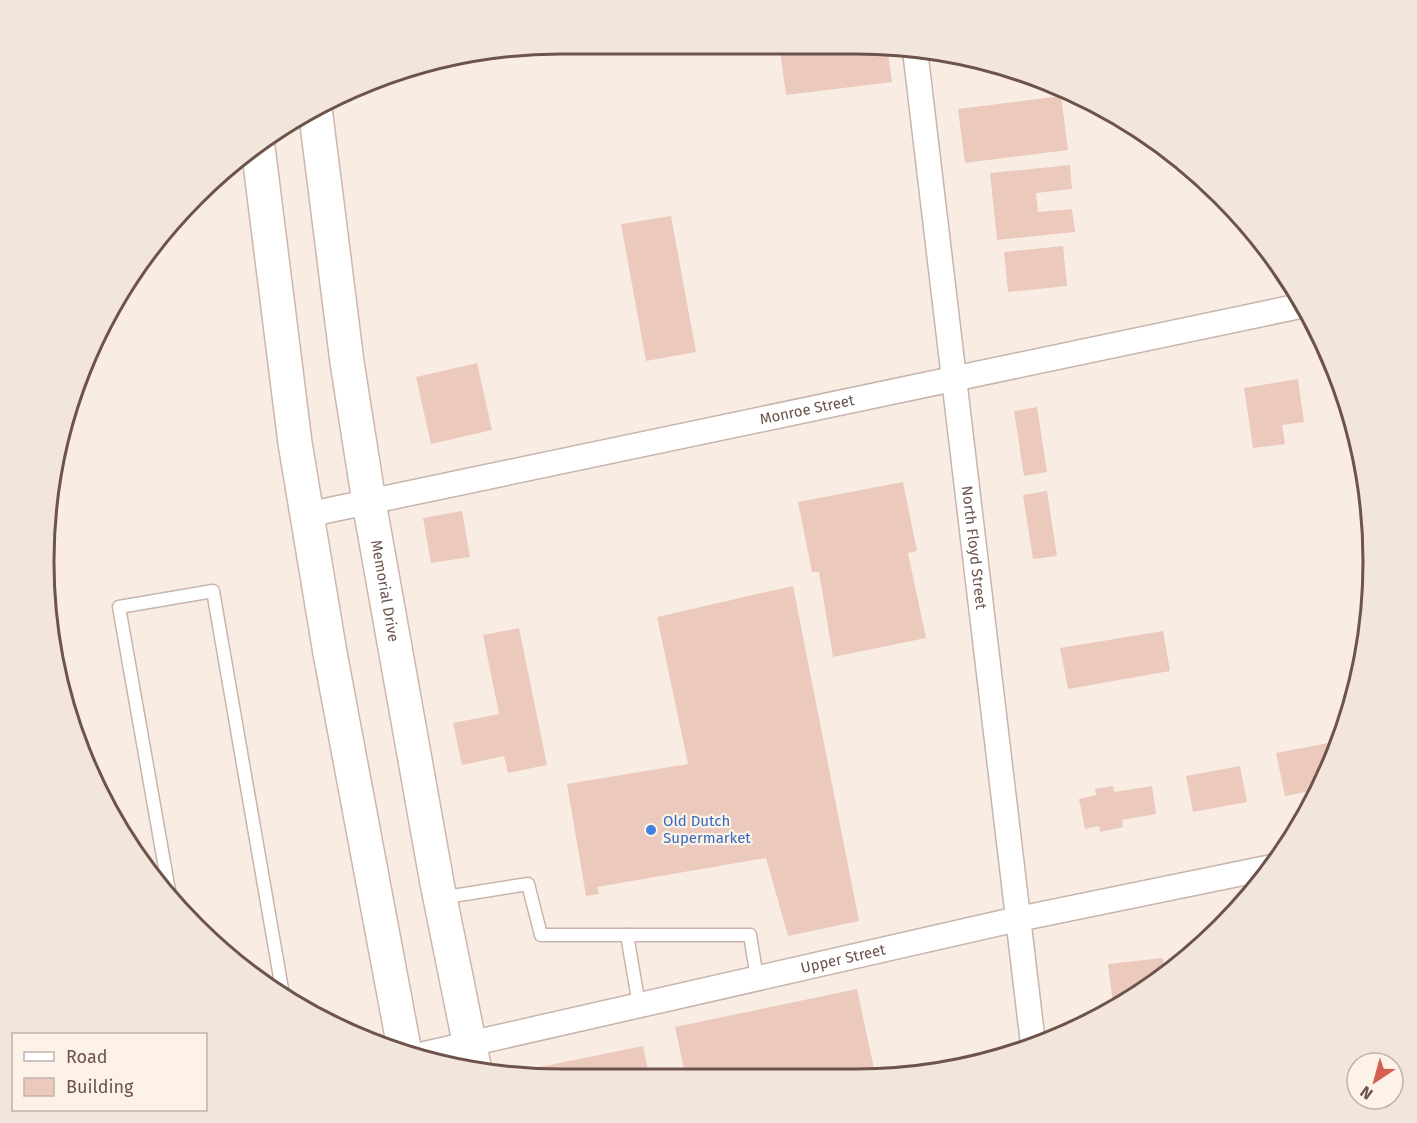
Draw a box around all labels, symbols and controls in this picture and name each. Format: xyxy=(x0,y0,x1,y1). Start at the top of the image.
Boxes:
street label: Monroe Street xyxy=(758,391,857,428)
street label: North Floyd Street xyxy=(958,485,990,611)
street label: Memorial Drive xyxy=(367,539,403,643)
place label: Old Dutch Supermarket xyxy=(663,812,751,847)
marker: Old Dutch Supermarket xyxy=(644,823,658,837)
street label: Upper Street xyxy=(799,940,888,977)
legend xyxy=(12,1033,207,1111)
text: Road xyxy=(66,1046,108,1068)
north arrow xyxy=(1345,1051,1405,1111)
text: Building xyxy=(66,1076,134,1098)
text: N xyxy=(1357,1082,1376,1104)

